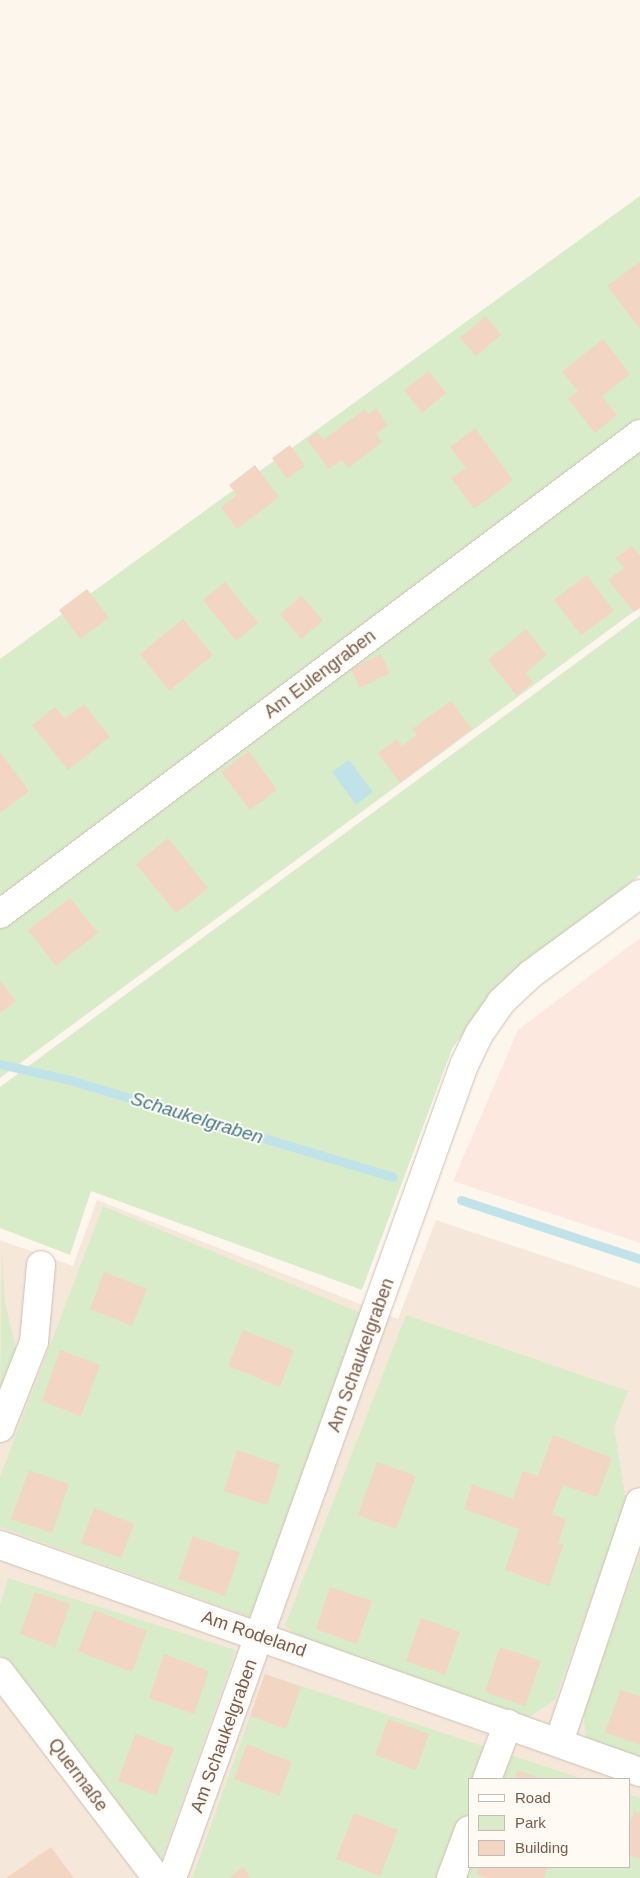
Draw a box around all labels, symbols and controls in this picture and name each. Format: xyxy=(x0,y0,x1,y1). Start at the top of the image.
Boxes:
street label: Am Eulengraben xyxy=(260,625,380,723)
water label: Schaukelgraben xyxy=(128,1087,266,1149)
street label: Am Schaukelgraben xyxy=(323,1275,399,1435)
street label: Am Rodeland xyxy=(199,1606,309,1662)
street label: Am Schaukelgraben xyxy=(186,1656,262,1816)
street label: Quermaße xyxy=(43,1734,113,1816)
legend xyxy=(468,1778,630,1868)
text: Road xyxy=(515,1789,551,1806)
text: Park xyxy=(515,1814,546,1831)
text: Building xyxy=(515,1839,568,1856)

